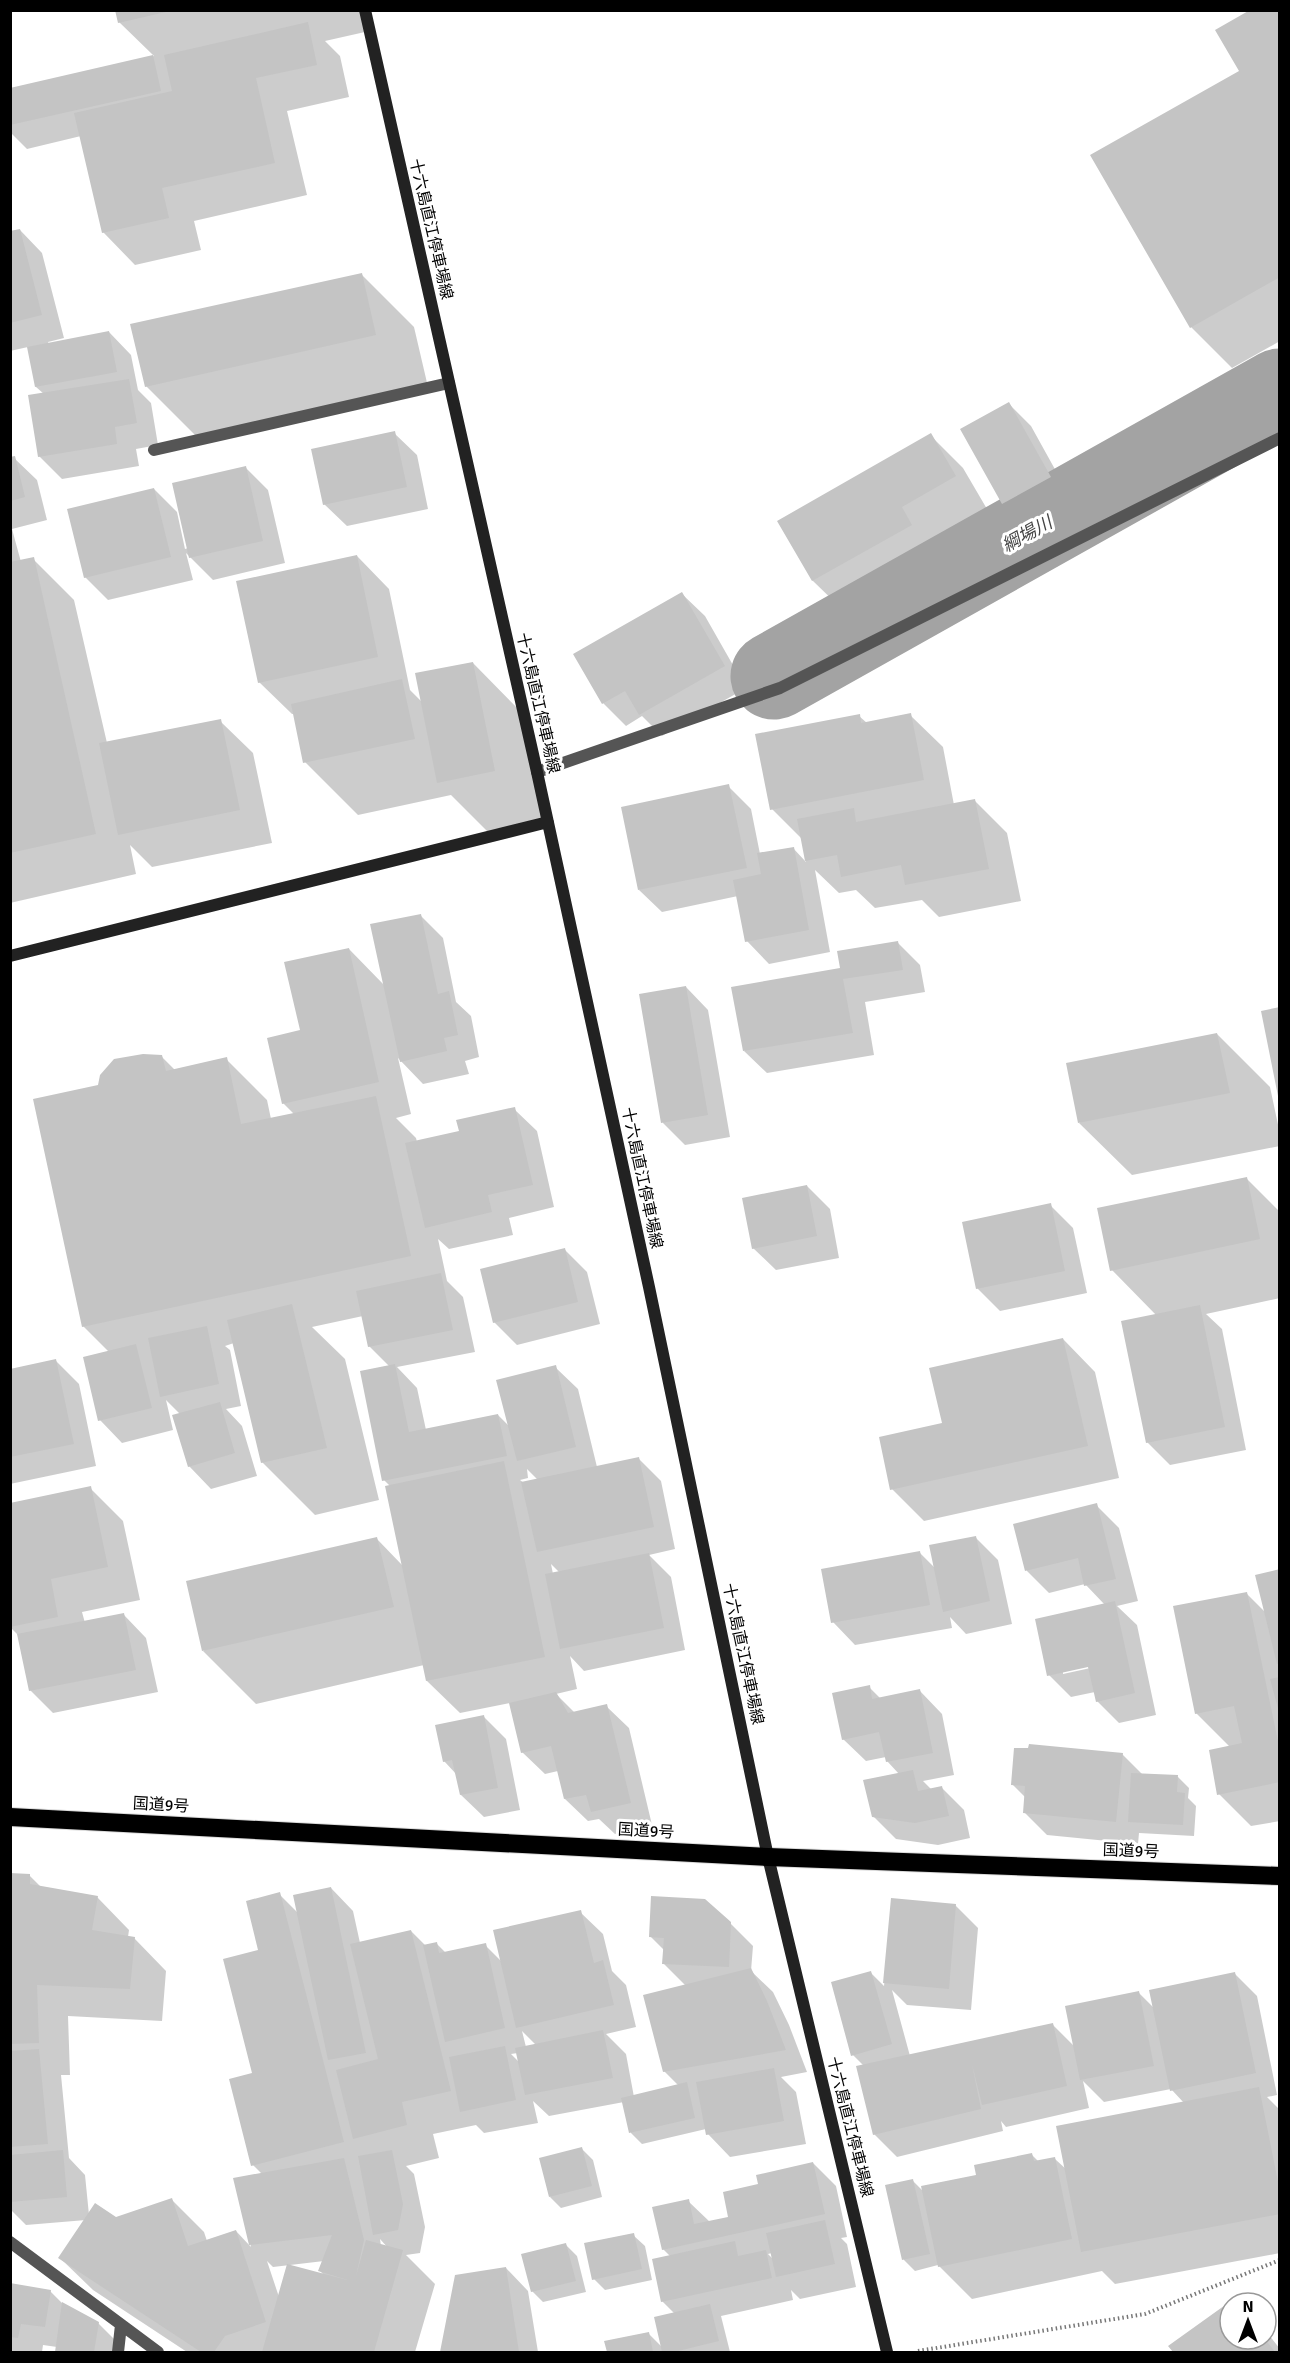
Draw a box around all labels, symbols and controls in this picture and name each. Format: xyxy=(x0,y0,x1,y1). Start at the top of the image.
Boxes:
street label: 十六島直江停車場線 xyxy=(405,157,457,301)
water label: 綱場川 xyxy=(998,510,1058,557)
street label: 十六島直江停車場線 xyxy=(512,631,564,775)
street label: 十六島直江停車場線 xyxy=(617,1105,667,1251)
street label: 十六島直江停車場線 xyxy=(718,1581,768,1727)
street label: 国道9号 xyxy=(132,1794,190,1816)
street label: 国道9号 xyxy=(617,1820,675,1842)
street label: 国道9号 xyxy=(1102,1840,1160,1862)
street label: 十六島直江停車場線 xyxy=(823,2055,877,2199)
north arrow xyxy=(1218,2291,1278,2351)
text: N xyxy=(1242,2297,1254,2317)

